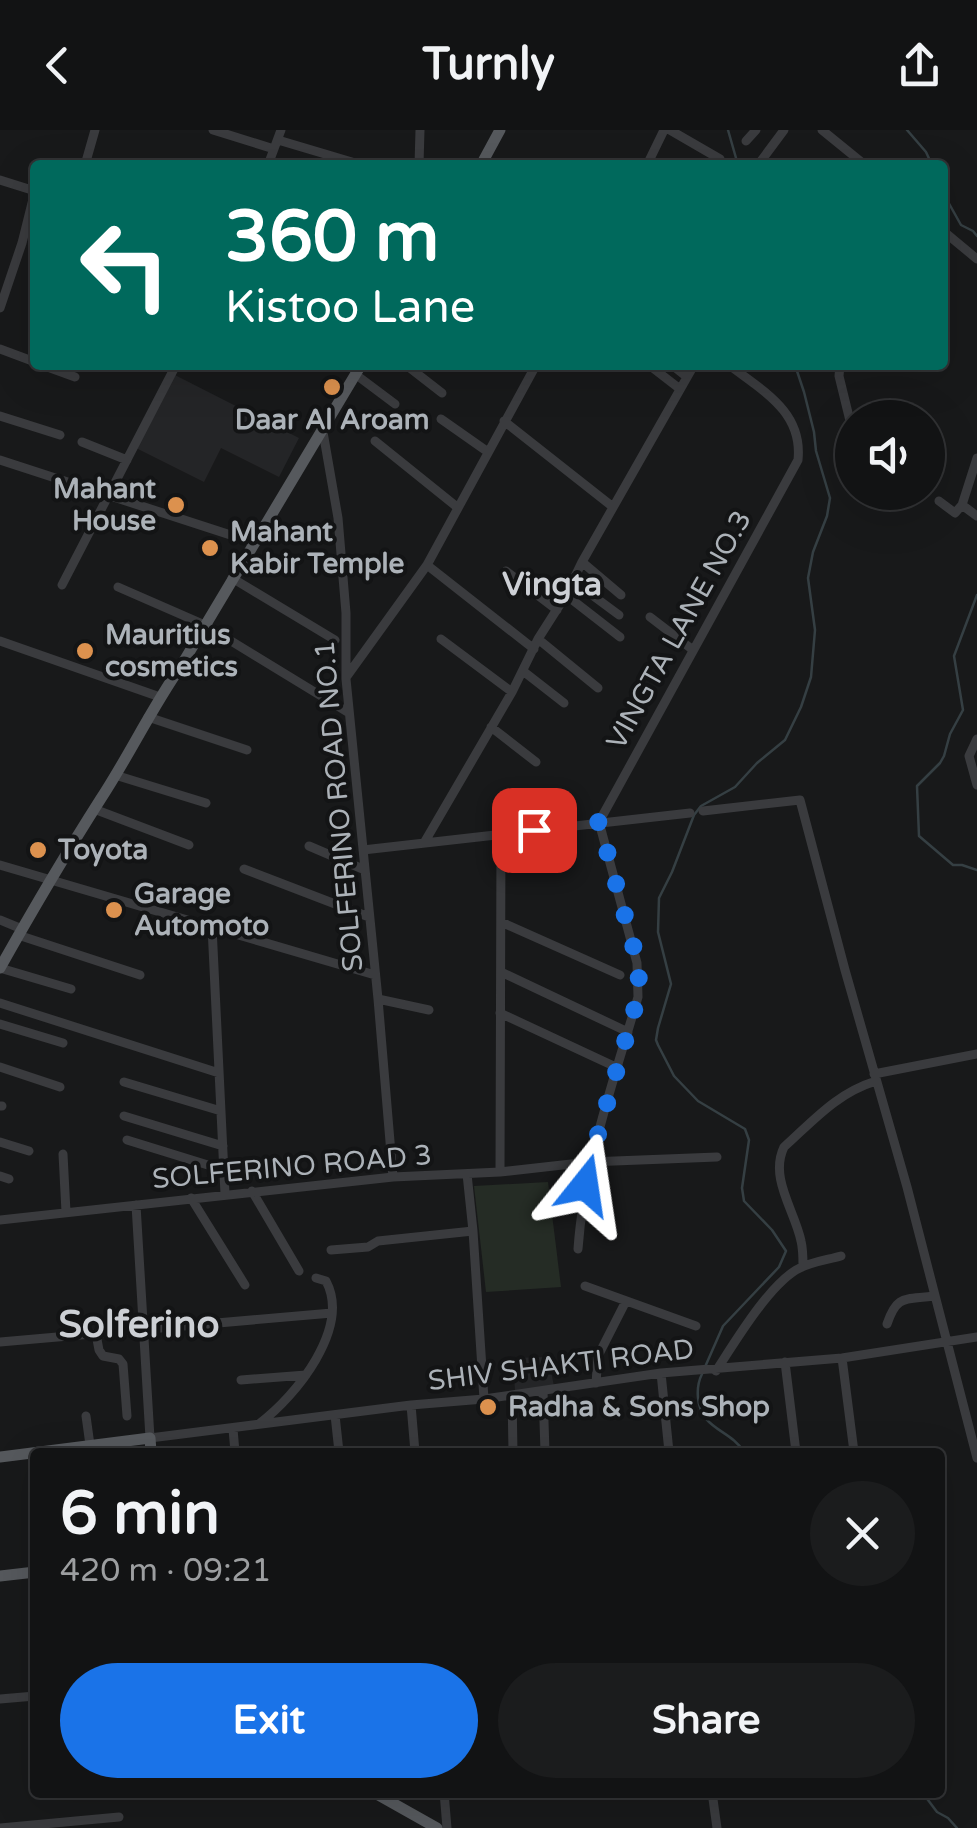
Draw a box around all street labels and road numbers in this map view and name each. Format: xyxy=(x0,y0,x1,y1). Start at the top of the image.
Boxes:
street label: VINGTA LANE NO.3 xyxy=(599,505,759,755)
street label: SOLFERINO ROAD NO.1 xyxy=(308,639,370,973)
street label: SOLFERINO ROAD 3 xyxy=(151,1138,433,1196)
street label: SHIV SHAKTI ROAD xyxy=(426,1332,696,1398)

